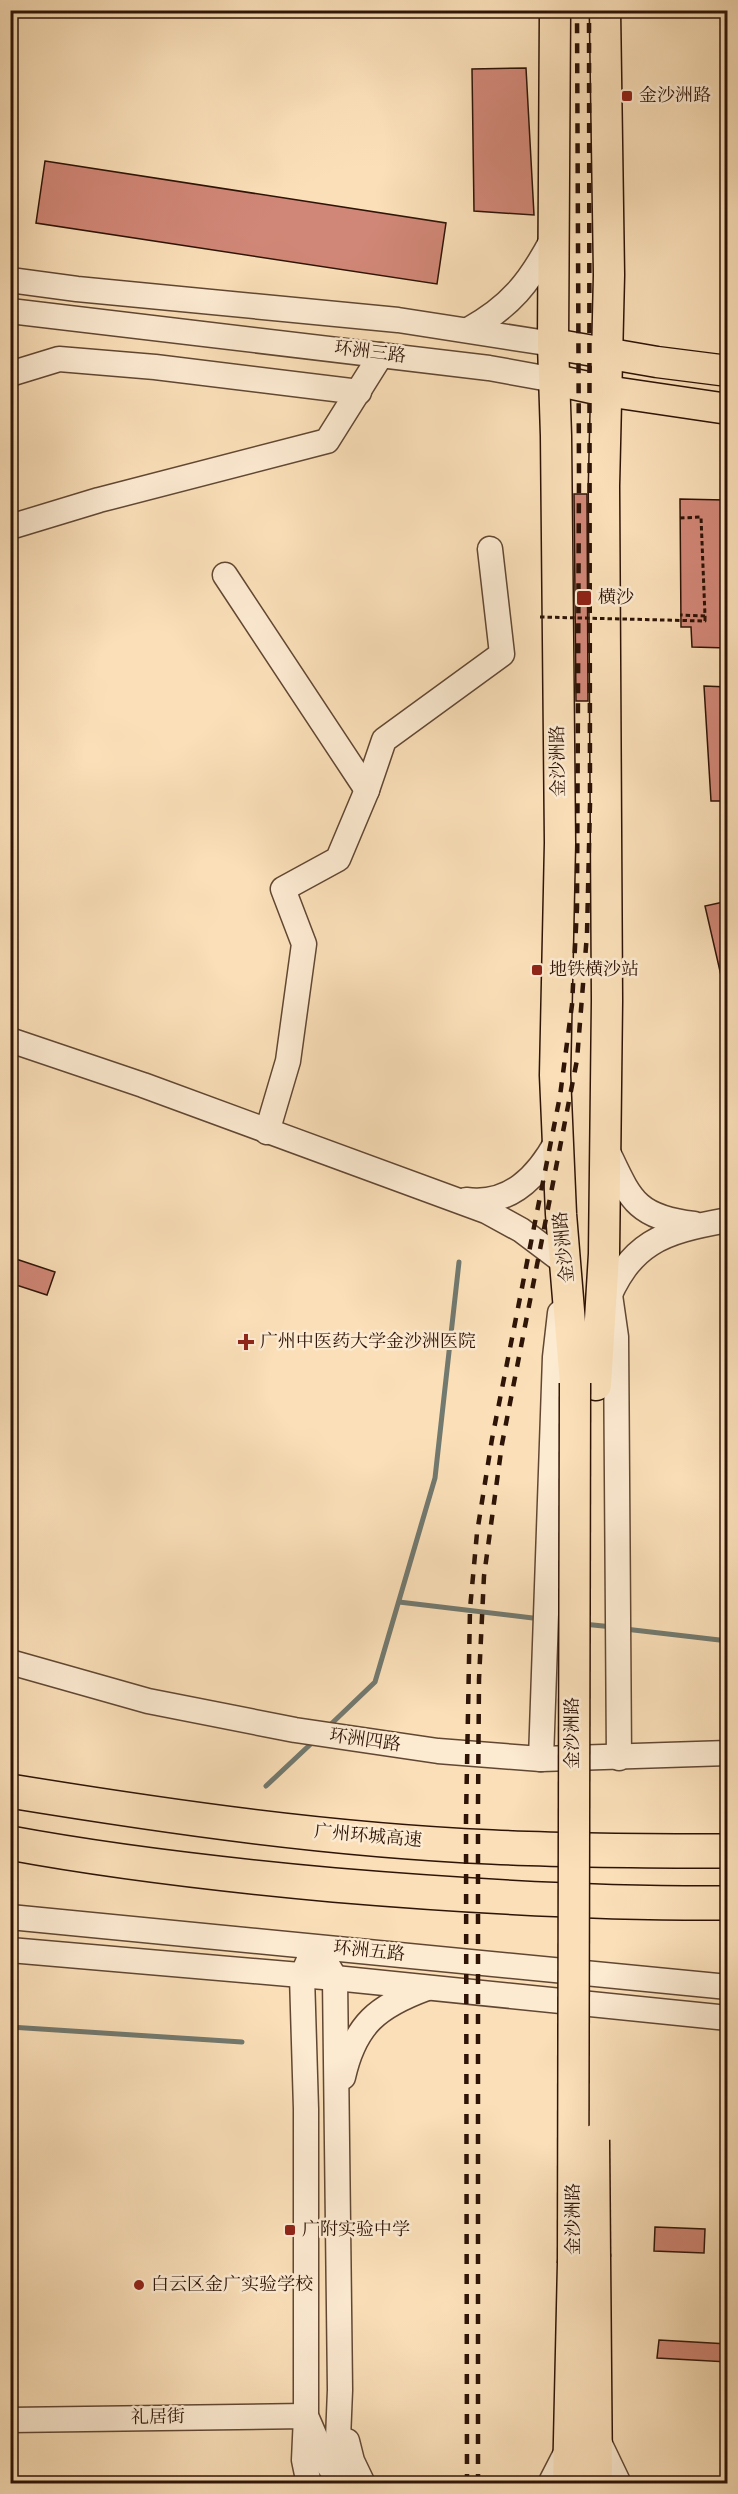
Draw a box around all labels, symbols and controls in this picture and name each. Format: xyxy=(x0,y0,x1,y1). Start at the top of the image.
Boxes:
place label: 金沙洲路 xyxy=(639,85,711,108)
marker: 金沙洲路 xyxy=(620,89,634,103)
street label: 环洲三路 xyxy=(333,337,407,369)
place label: 横沙 xyxy=(598,587,634,610)
marker: 横沙 xyxy=(575,589,593,607)
street label: 金沙洲路 xyxy=(547,725,571,797)
place label: 地铁横沙站 xyxy=(549,959,639,982)
marker: 地铁横沙站 xyxy=(530,963,544,977)
street label: 金沙洲路 xyxy=(550,1210,580,1284)
place label: 广州中医药大学金沙洲医院 xyxy=(260,1331,476,1354)
marker: 广州中医药大学金沙洲医院 xyxy=(237,1333,255,1351)
street label: 金沙洲路 xyxy=(562,1697,585,1769)
street label: 环洲四路 xyxy=(328,1725,402,1757)
street label: 广州环城高速 xyxy=(313,1821,423,1853)
street label: 环洲五路 xyxy=(332,1937,406,1967)
street label: 金沙洲路 xyxy=(563,2183,586,2255)
place label: 广附实验中学 xyxy=(302,2219,410,2242)
marker: 广附实验中学 xyxy=(283,2223,297,2237)
place label: 白云区金广实验学校 xyxy=(151,2274,313,2297)
marker: 白云区金广实验学校 xyxy=(132,2278,146,2292)
street label: 礼居街 xyxy=(131,2406,185,2430)

